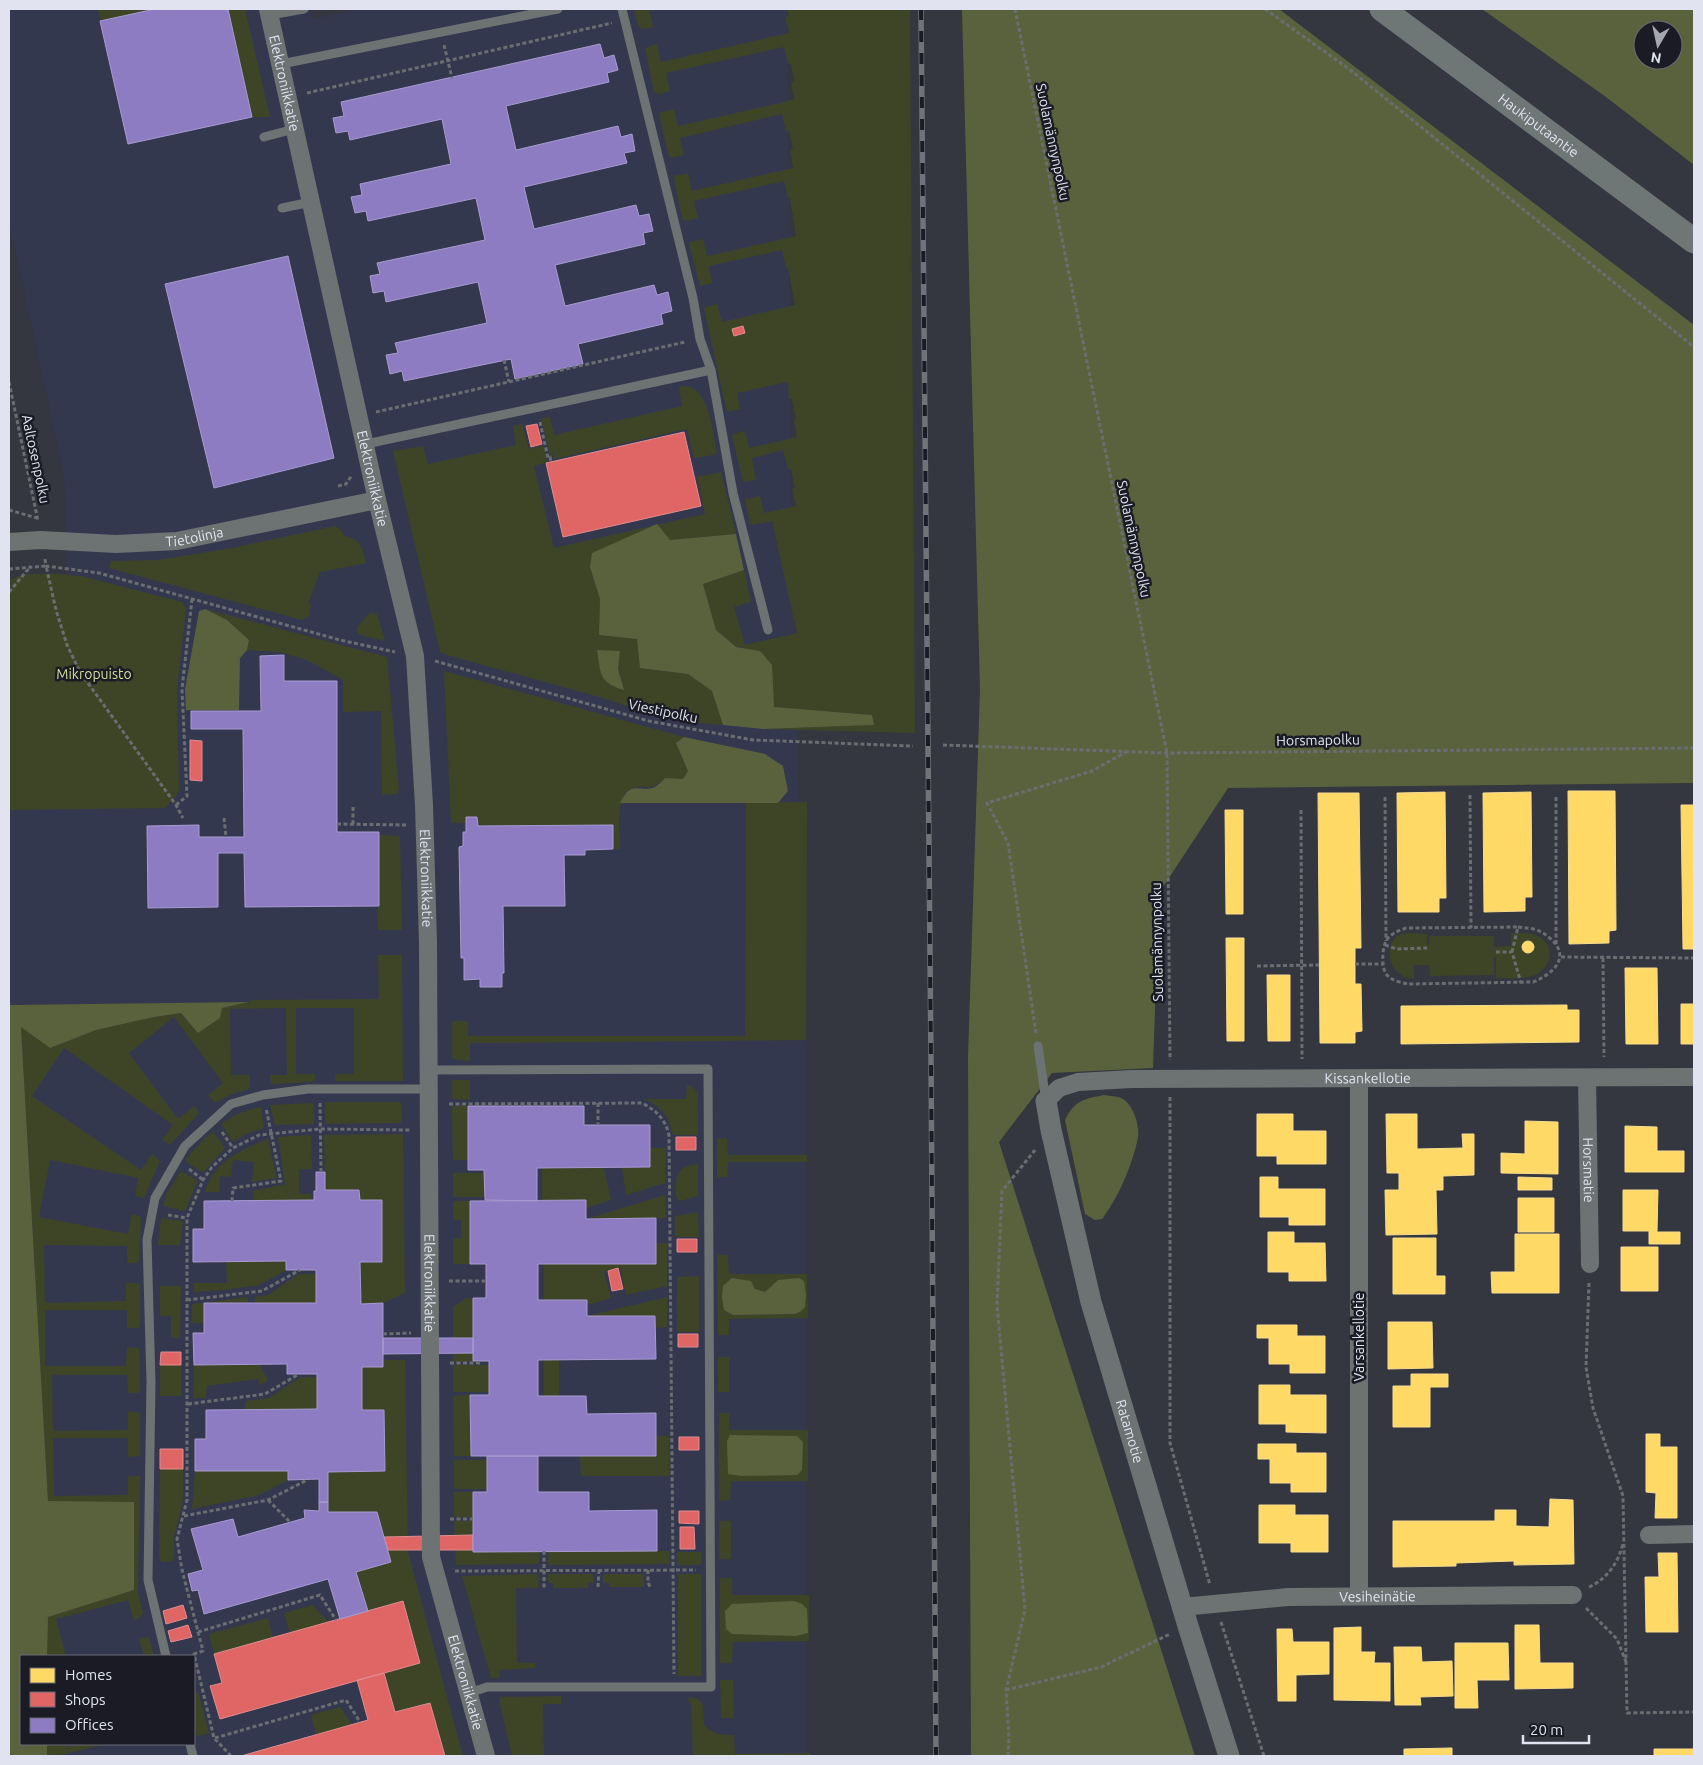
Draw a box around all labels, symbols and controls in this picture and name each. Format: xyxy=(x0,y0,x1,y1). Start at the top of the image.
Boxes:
north arrow xyxy=(1633,20,1683,70)
street label: Elektroniikkatie xyxy=(266,34,303,133)
text: N xyxy=(1650,49,1662,67)
street label: Suolamännynpolku xyxy=(1033,82,1073,202)
street label: Haukiputaantie xyxy=(1495,90,1582,160)
street label: Aaltosenpolku xyxy=(19,413,53,505)
street label: Elektroniikkatie xyxy=(354,429,391,528)
street label: Suolamännynpolku xyxy=(1114,479,1154,599)
street label: Tietolinja xyxy=(165,524,225,550)
park label: Mikropuisto xyxy=(56,666,132,682)
street label: Viestipolku xyxy=(627,696,699,726)
street label: Horsmapolku xyxy=(1276,731,1360,749)
street label: Elektroniikkatie xyxy=(417,829,436,927)
street label: Suolamännynpolku xyxy=(1148,882,1166,1002)
street label: Kissankellotie xyxy=(1324,1070,1411,1086)
street label: Horsmatie xyxy=(1580,1137,1597,1203)
street label: Elektroniikkatie xyxy=(421,1234,438,1332)
street label: Varsankellotie xyxy=(1351,1292,1367,1382)
street label: Ratamotie xyxy=(1113,1398,1147,1465)
street label: Vesiheinätie xyxy=(1339,1588,1416,1605)
street label: Elektroniikkatie xyxy=(445,1633,486,1732)
legend xyxy=(20,1655,195,1745)
text: Homes xyxy=(65,1666,112,1683)
text: Shops xyxy=(65,1691,106,1708)
scale bar xyxy=(1523,1712,1589,1744)
text: Offices xyxy=(65,1716,113,1733)
text: 20 m xyxy=(1530,1721,1563,1738)

